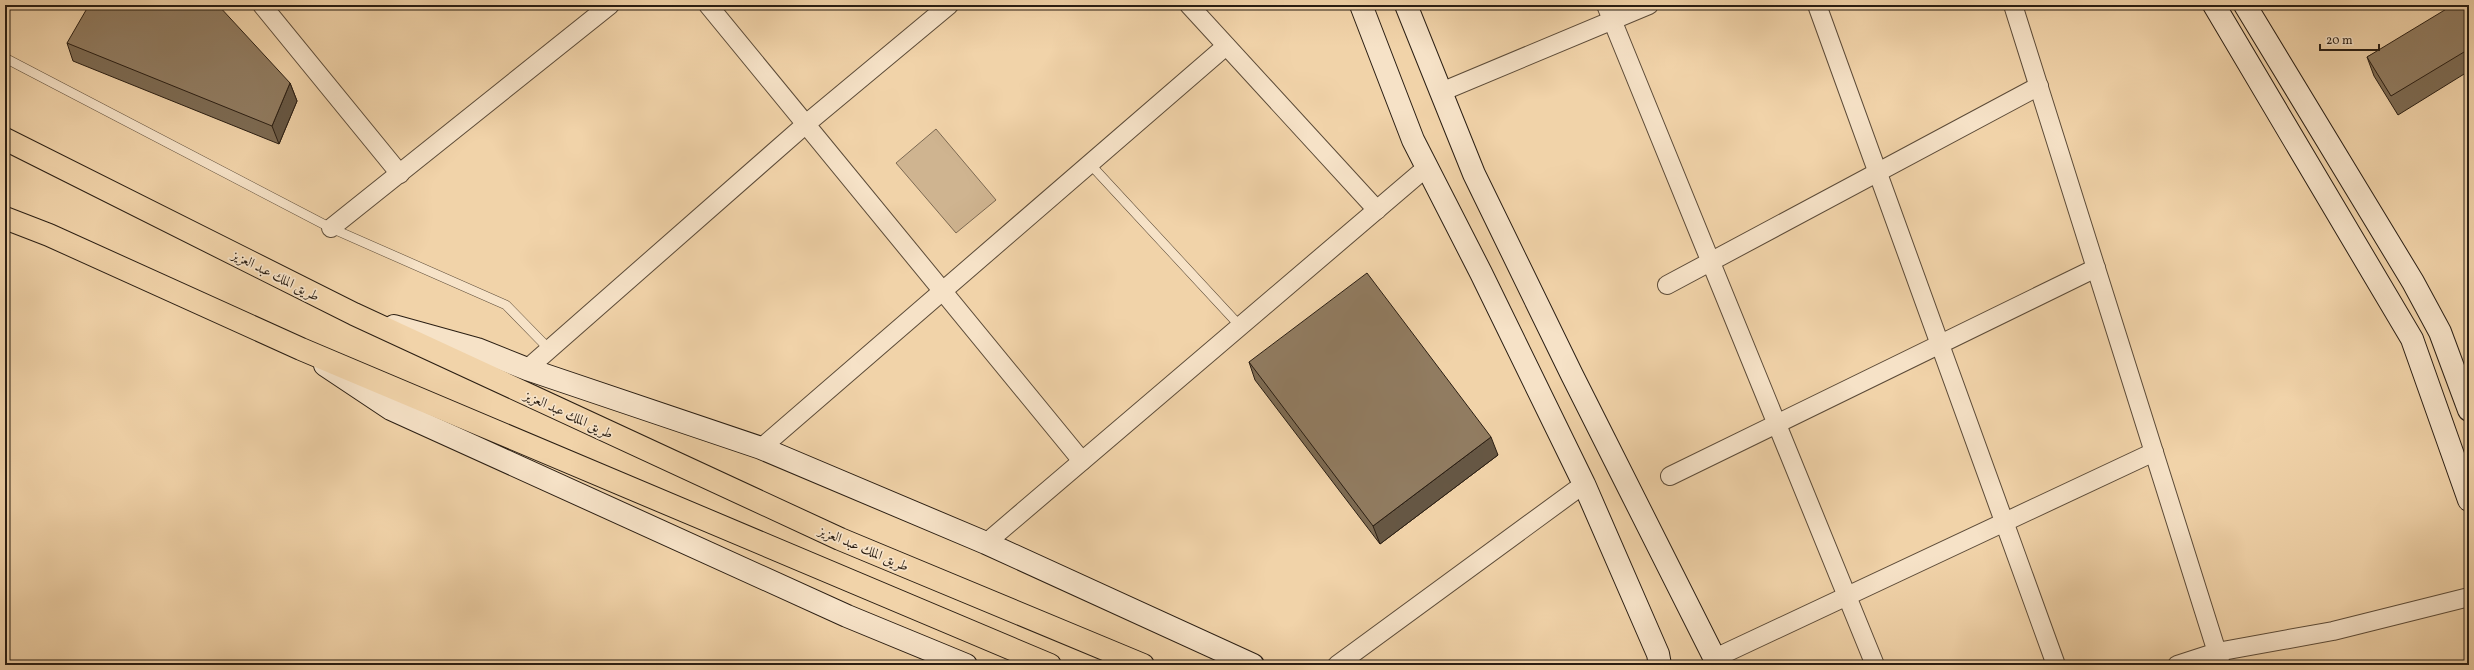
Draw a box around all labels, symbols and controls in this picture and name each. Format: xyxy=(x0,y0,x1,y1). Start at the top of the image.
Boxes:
scale bar xyxy=(2320,26,2379,52)
text: 20 m xyxy=(2326,33,2353,49)
street label: طريق الملك عبد العزيز xyxy=(226,245,322,307)
street label: طريق الملك عبد العزيز xyxy=(519,386,616,444)
street label: طريق الملك عبد العزيز xyxy=(814,521,911,577)

